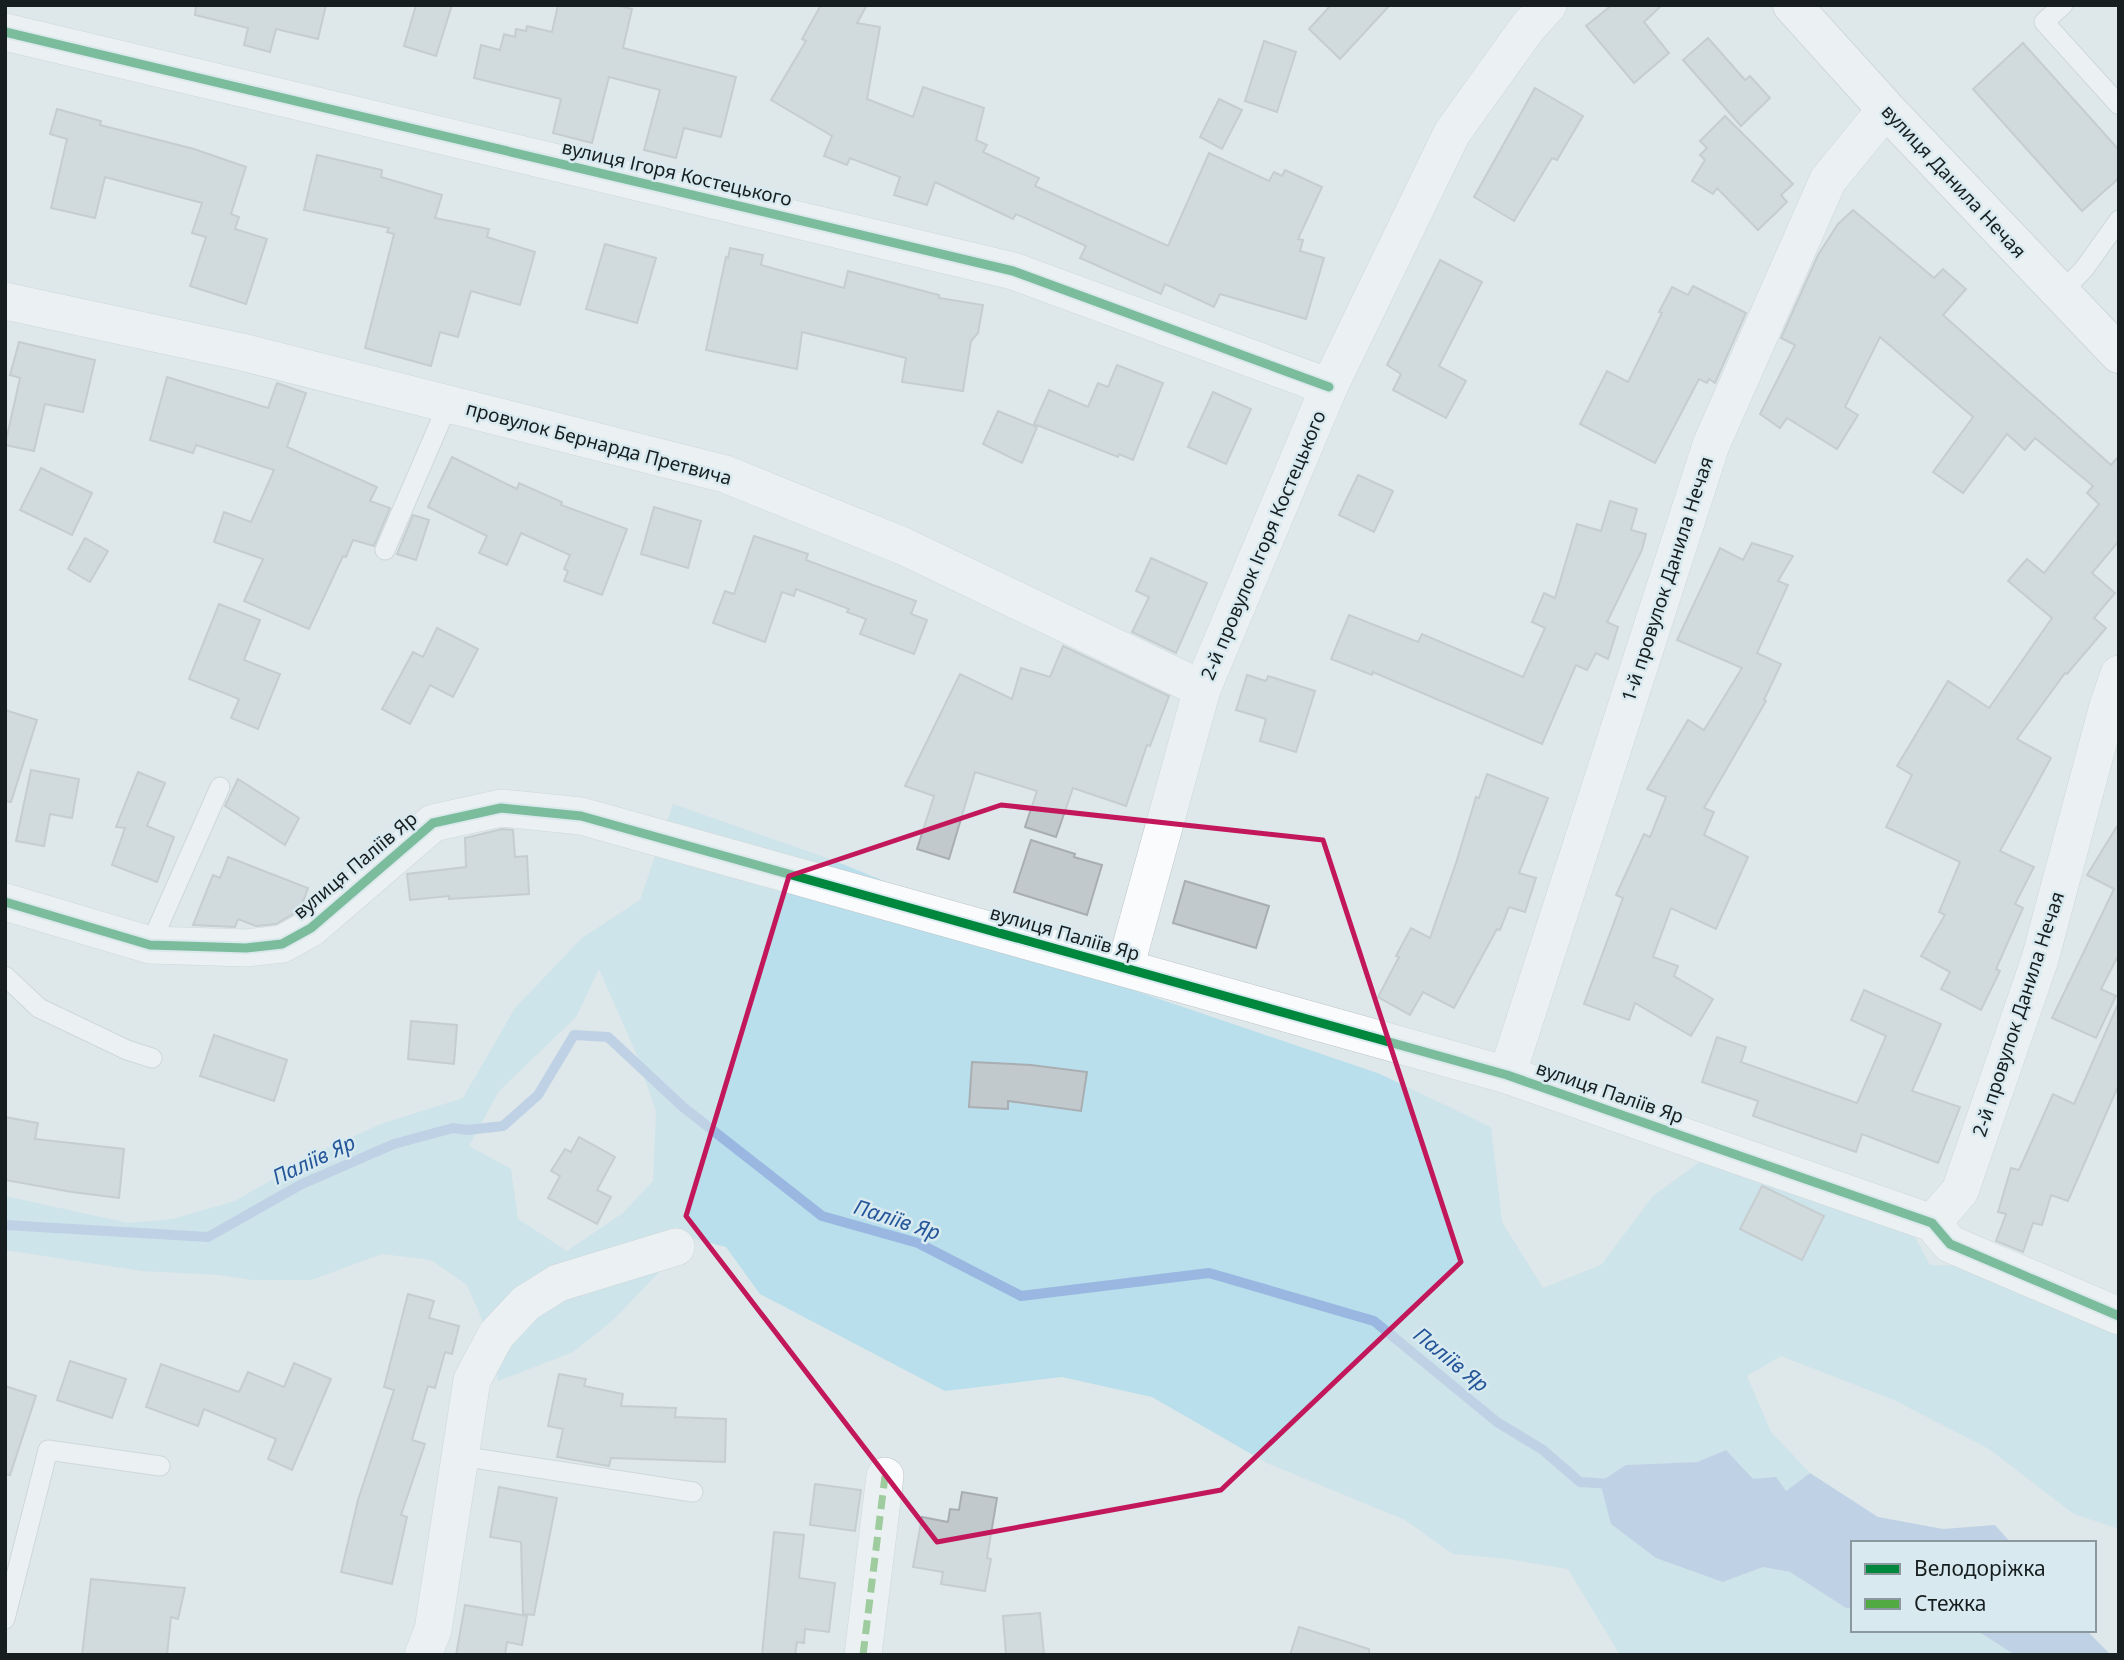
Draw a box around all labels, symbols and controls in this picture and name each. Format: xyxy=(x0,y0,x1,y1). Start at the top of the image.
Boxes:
street label: вулиця Данила Нечая xyxy=(1876,98,2032,264)
street label: вулиця Ігоря Костецького xyxy=(559,134,795,212)
street label: провулок Бернарда Претвича xyxy=(463,395,735,491)
street label: 2-й провулок Ігоря Костецького xyxy=(1194,406,1332,684)
street label: 1-й провулок Данила Нечая xyxy=(1615,453,1719,705)
street label: вулиця Паліїв Яр xyxy=(287,805,423,925)
street label: 2-й провулок Данила Нечая xyxy=(1966,888,2070,1140)
street label: вулиця Паліїв Яр xyxy=(987,899,1143,967)
street label: вулиця Паліїв Яр xyxy=(1533,1055,1687,1129)
water label: Паліїв Яр xyxy=(267,1128,360,1191)
water label: Паліїв Яр xyxy=(851,1192,944,1246)
water label: Паліїв Яр xyxy=(1408,1320,1495,1398)
legend xyxy=(1851,1541,2096,1632)
text: Велодоріжка xyxy=(1914,1554,2046,1582)
text: Стежка xyxy=(1914,1589,1987,1617)

